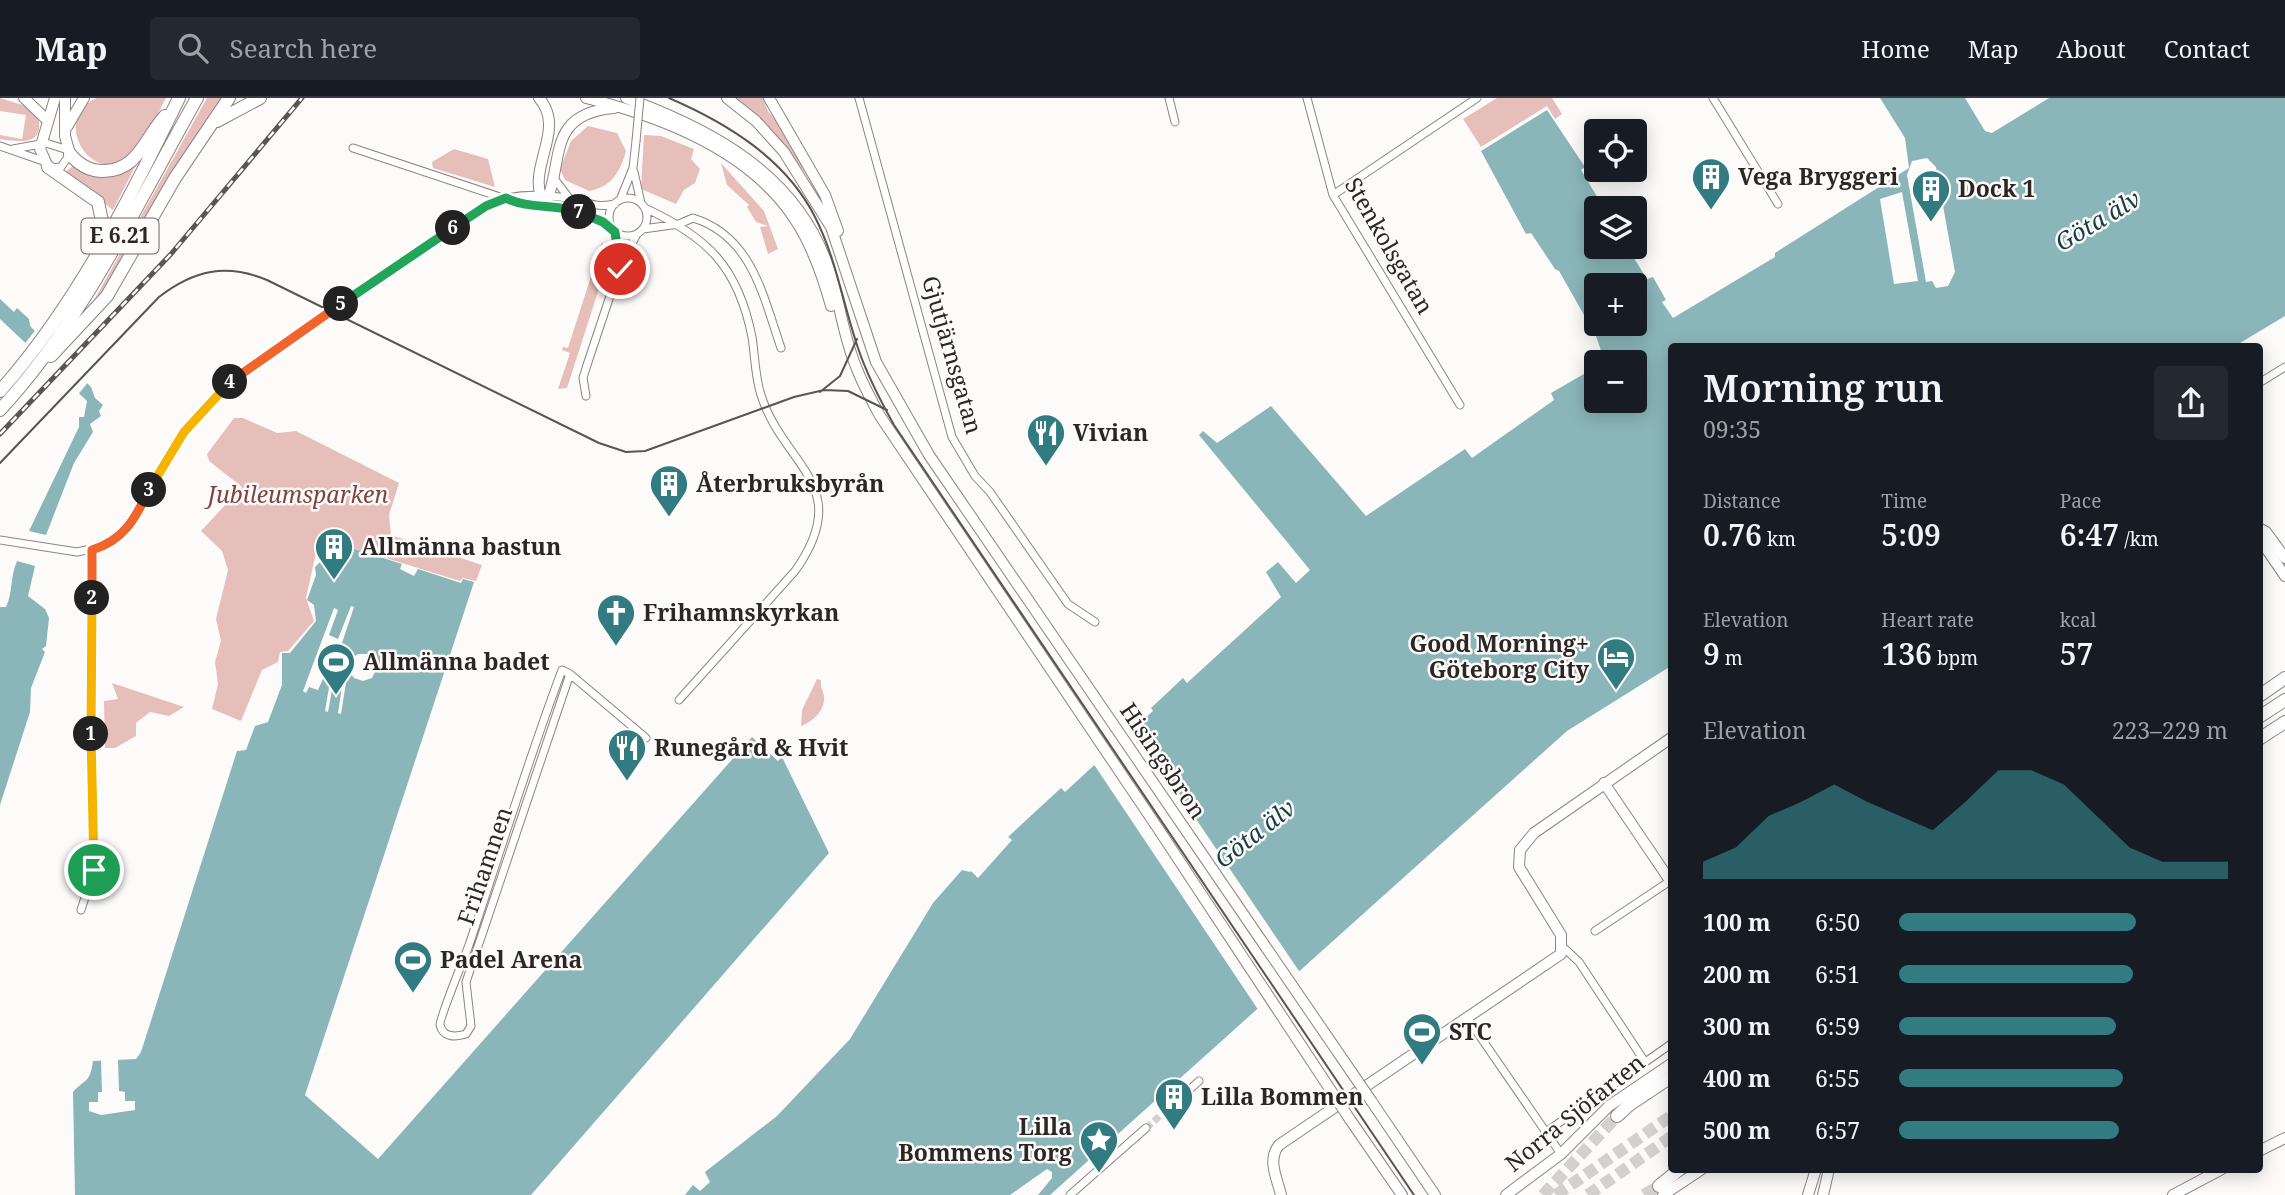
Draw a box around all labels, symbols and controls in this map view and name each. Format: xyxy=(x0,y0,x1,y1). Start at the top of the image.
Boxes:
search box xyxy=(150,17,640,80)
text: Map xyxy=(35,26,108,71)
icon: search xyxy=(174,29,212,67)
text: Search here xyxy=(230,30,377,66)
text: Home xyxy=(1861,32,1930,65)
text: Map xyxy=(1968,32,2019,65)
text: About xyxy=(2057,32,2126,65)
text: Contact xyxy=(2164,32,2250,65)
map controls xyxy=(1584,119,1647,413)
button: locate xyxy=(1584,119,1647,182)
building icon: Vega Bryggeri xyxy=(1690,156,1732,211)
place label: Vega Bryggeri xyxy=(1738,160,1898,192)
building icon: Dock 1 xyxy=(1910,168,1952,223)
street label: Stenkolsgatan xyxy=(1338,171,1442,320)
place label: Dock 1 xyxy=(1958,172,2036,204)
water label: Göta älv xyxy=(2048,181,2146,258)
pin: 7 xyxy=(562,194,596,230)
button: layers xyxy=(1584,196,1647,259)
text: 7 xyxy=(573,198,584,224)
pin: 6 xyxy=(435,211,470,246)
text: 6 xyxy=(447,214,458,240)
road number: E 6.21 xyxy=(82,218,158,254)
pin xyxy=(590,239,650,299)
icon: check xyxy=(601,250,639,288)
street label: Gjutjärnsgatan xyxy=(915,272,991,438)
button: + xyxy=(1584,273,1647,336)
pin: 5 xyxy=(324,286,358,322)
text: 5 xyxy=(335,290,346,316)
button: − xyxy=(1584,350,1647,413)
text: Morning run xyxy=(1703,361,1944,413)
pin: 4 xyxy=(212,364,247,400)
button: share xyxy=(2154,366,2228,440)
text: 4 xyxy=(224,368,235,394)
restaurant icon: Vivian xyxy=(1025,412,1067,467)
text: 09:35 xyxy=(1703,413,1761,445)
place label: Vivian xyxy=(1073,416,1148,448)
building icon: Återbruksbyrån xyxy=(648,463,690,518)
place label: Återbruksbyrån xyxy=(696,467,884,499)
pin: 3 xyxy=(132,472,166,508)
text: 3 xyxy=(143,476,154,502)
park label: Jubileumsparken xyxy=(204,478,388,510)
text: Distance xyxy=(1703,488,1781,514)
text: Time xyxy=(1881,488,1927,514)
text: Pace xyxy=(2060,488,2101,514)
text: 0.76 xyxy=(1703,514,1762,555)
text: 5:09 xyxy=(1881,514,1941,555)
text: 6:47 xyxy=(2060,514,2119,555)
building icon: Allmänna bastun xyxy=(313,526,355,581)
text: km xyxy=(1762,526,1796,552)
text: /km xyxy=(2119,526,2159,552)
place label: Allmänna bastun xyxy=(361,530,561,562)
pin: 2 xyxy=(74,580,110,616)
text: 2 xyxy=(86,584,97,610)
church icon: Frihamnskyrkan xyxy=(595,592,637,647)
place label: Frihamnskyrkan xyxy=(643,596,839,628)
text: Elevation xyxy=(1703,607,1789,633)
text: Heart rate xyxy=(1881,607,1974,633)
text: kcal xyxy=(2060,607,2096,633)
place label: Good Morning+ Göteborg City xyxy=(1409,627,1590,685)
text: 9 xyxy=(1703,633,1720,674)
text: 136 xyxy=(1881,633,1932,674)
text: 57 xyxy=(2060,633,2093,674)
hotel icon: Good Morning+ Göteborg City xyxy=(1595,636,1637,691)
sports icon: Allmänna badet xyxy=(315,641,357,696)
place label: Allmänna badet xyxy=(363,645,550,677)
text: m xyxy=(1720,645,1743,671)
text: bpm xyxy=(1932,645,1978,671)
street label: Hisingsbron xyxy=(1113,696,1215,825)
text: Elevation xyxy=(1703,714,1807,746)
text: 223–229 m xyxy=(2112,714,2228,746)
pin: 1 xyxy=(74,716,108,752)
text: 1 xyxy=(85,720,96,746)
restaurant icon: Runegård & Hvit xyxy=(606,727,648,782)
place label: Runegård & Hvit xyxy=(654,731,848,763)
water label: Göta älv xyxy=(1207,791,1301,875)
street label: Frihamnen xyxy=(449,802,519,929)
pin xyxy=(64,840,124,900)
icon: arrive xyxy=(75,851,113,889)
text: 100 m xyxy=(1703,906,1771,938)
text: 6:50 xyxy=(1815,906,1860,938)
sports icon: Padel Arena xyxy=(392,939,434,994)
place label: Padel Arena xyxy=(440,943,582,975)
text: 200 m xyxy=(1703,958,1771,990)
text: 6:51 xyxy=(1815,958,1860,990)
text: 300 m xyxy=(1703,1010,1771,1042)
text: 6:59 xyxy=(1815,1010,1860,1042)
sports icon: STC xyxy=(1401,1011,1443,1066)
place label: STC xyxy=(1449,1015,1492,1047)
street label: Norra Sjöfarten xyxy=(1498,1046,1651,1179)
text: 400 m xyxy=(1703,1062,1771,1094)
text: 6:55 xyxy=(1815,1062,1860,1094)
building icon: Lilla Bommen xyxy=(1153,1076,1195,1131)
place label: Lilla Bommen xyxy=(1201,1080,1364,1112)
place label: Lilla Bommens Torg xyxy=(898,1110,1072,1168)
text: 500 m xyxy=(1703,1114,1771,1146)
text: 6:57 xyxy=(1815,1114,1860,1146)
place icon: Lilla Bommens Torg xyxy=(1078,1119,1120,1174)

